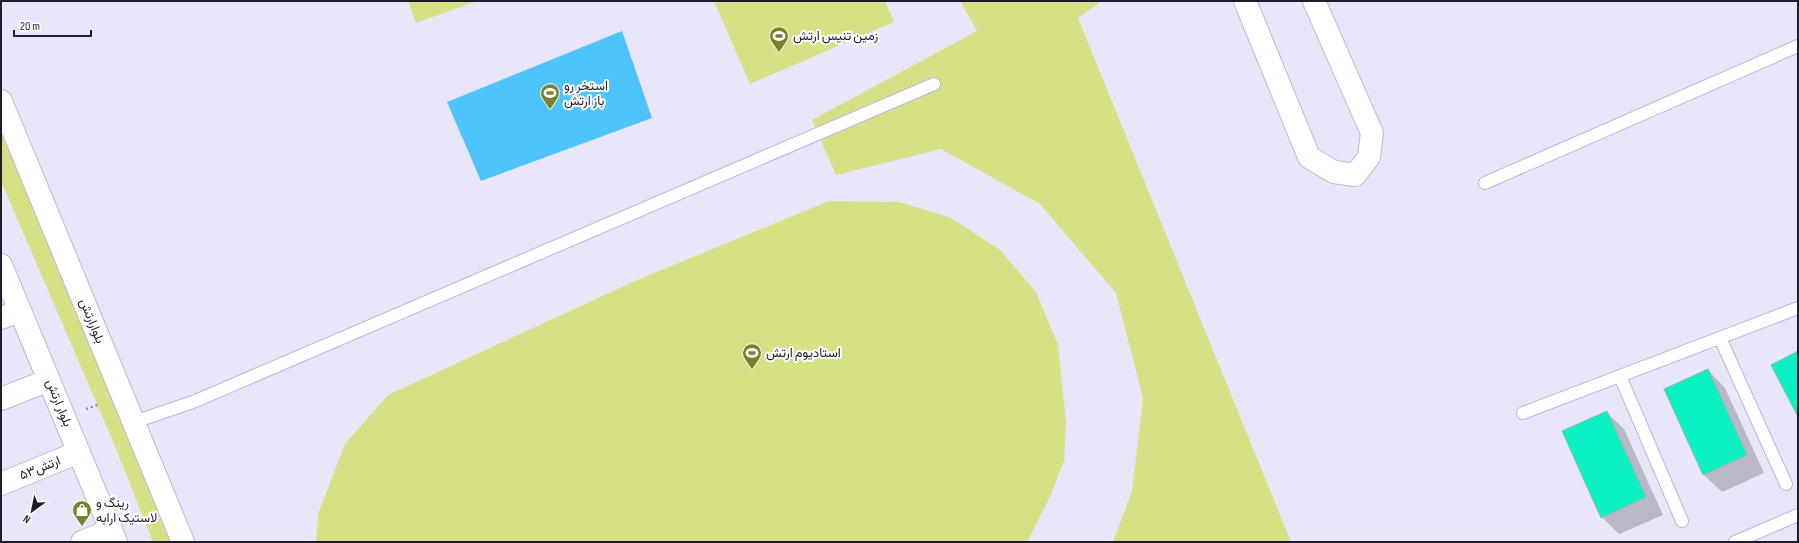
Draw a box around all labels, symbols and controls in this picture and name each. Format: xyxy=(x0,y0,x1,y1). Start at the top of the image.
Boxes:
scale bar xyxy=(14,12,91,38)
text: 20 m xyxy=(20,19,40,34)
sports icon: زمین تنیس ارتش xyxy=(768,25,790,53)
place label: زمین تنیس ارتش xyxy=(793,28,878,44)
place label: استخر رو باز ارتش xyxy=(564,78,608,109)
sports icon: استخر رو باز ارتش xyxy=(539,82,561,110)
street label: بلوارارتش xyxy=(76,296,108,346)
sports icon: استادیوم ارتش xyxy=(741,342,763,370)
place label: استادیوم ارتش xyxy=(766,345,841,361)
street label: بلوار ارتش xyxy=(42,377,76,429)
street label: ارتش۵۳ xyxy=(17,453,63,483)
north arrow xyxy=(12,491,52,531)
place label: رینگ و لاستیک ارابه xyxy=(96,495,158,526)
shop icon: رینگ و لاستیک ارابه xyxy=(71,499,93,527)
text: N xyxy=(21,512,33,526)

